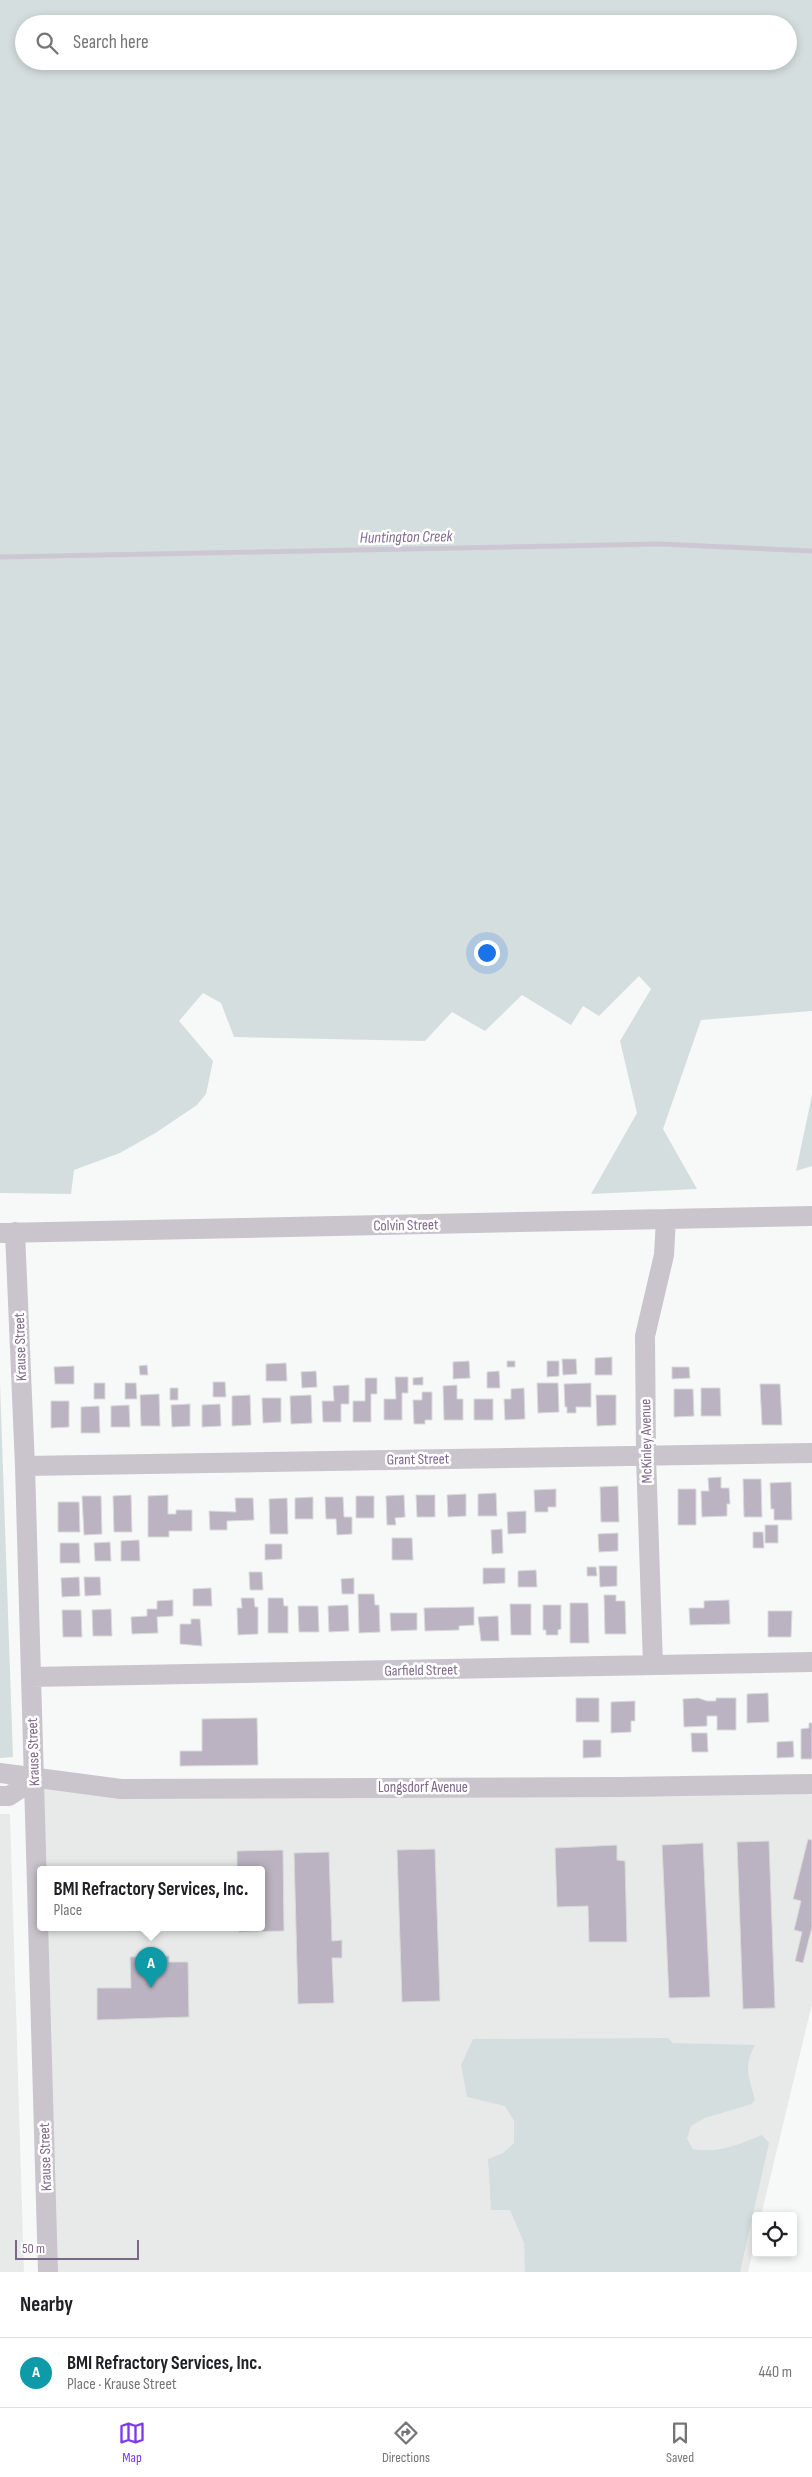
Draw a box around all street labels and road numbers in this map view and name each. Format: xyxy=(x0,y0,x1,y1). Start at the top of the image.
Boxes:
street label: Colvin Street xyxy=(373,1215,439,1236)
street label: Krause Street xyxy=(10,1312,31,1381)
street label: McKinley Avenue xyxy=(636,1399,657,1483)
street label: Grant Street xyxy=(387,1449,450,1470)
street label: Garfield Street xyxy=(384,1660,458,1681)
street label: Krause Street xyxy=(23,1717,44,1786)
street label: Longsdorf Avenue xyxy=(378,1778,468,1797)
street label: Krause Street xyxy=(35,2122,56,2191)

